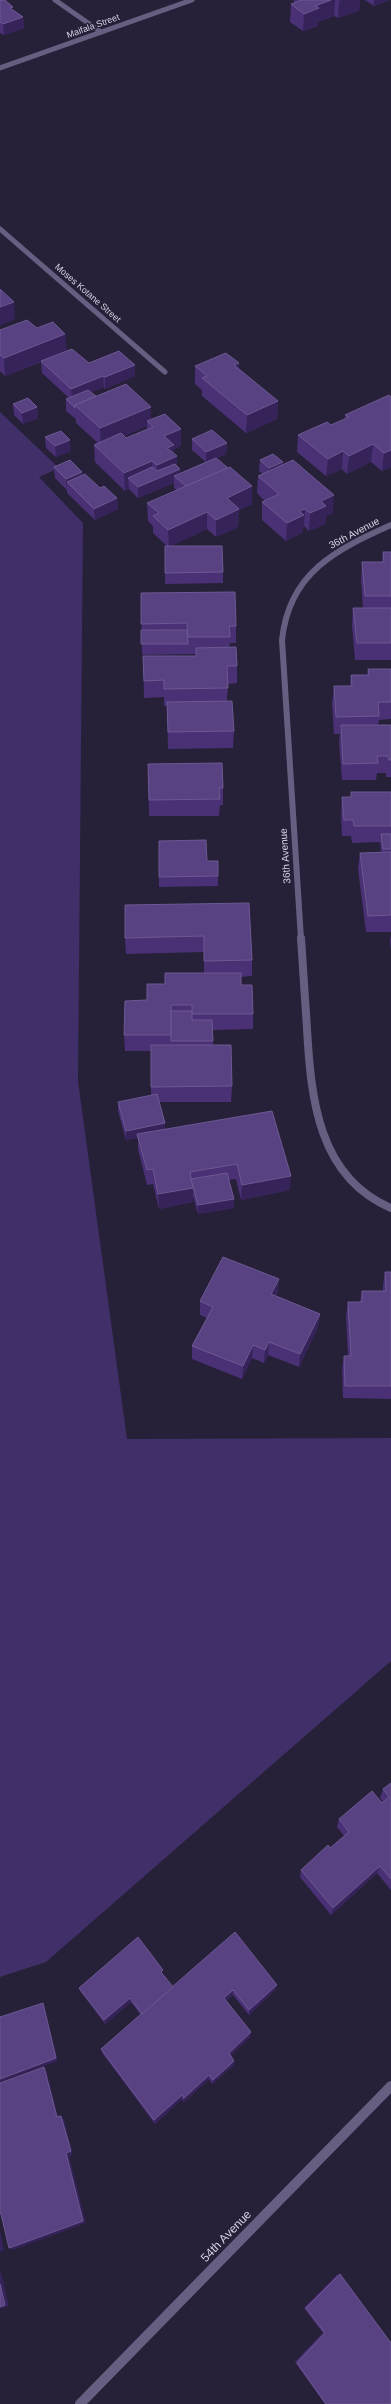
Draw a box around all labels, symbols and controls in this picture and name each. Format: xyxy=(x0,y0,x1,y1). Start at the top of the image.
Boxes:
street label: Maifala Street xyxy=(65,12,121,40)
street label: Moses Kotane Street xyxy=(53,262,123,325)
street label: 36th Avenue xyxy=(327,515,381,551)
street label: 36th Avenue xyxy=(278,828,292,884)
street label: 54th Avenue xyxy=(198,2207,254,2265)

